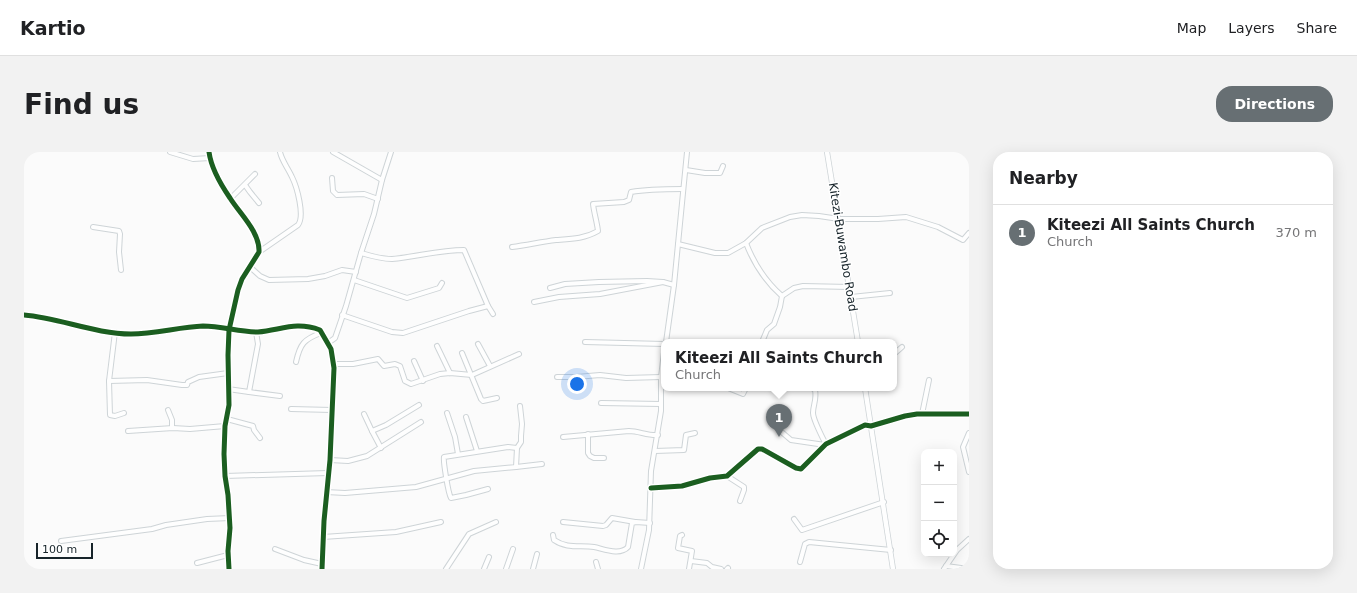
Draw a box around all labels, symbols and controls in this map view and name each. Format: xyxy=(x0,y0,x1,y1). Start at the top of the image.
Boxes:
text: Kartio xyxy=(20,17,86,39)
text: Map xyxy=(1177,20,1206,36)
text: Layers xyxy=(1228,20,1275,36)
text: Share xyxy=(1297,20,1337,36)
button: Directions xyxy=(1216,86,1333,122)
text: Find us xyxy=(24,88,139,121)
text: Nearby xyxy=(1009,168,1078,188)
street label: Kitezi-Buwambo Road xyxy=(826,182,860,312)
text: Kiteezi All Saints Church xyxy=(1047,216,1255,234)
text: 1 xyxy=(1017,225,1027,240)
text: 370 m xyxy=(1275,225,1317,240)
text: Church xyxy=(1047,234,1093,249)
popup xyxy=(661,339,897,391)
text: Kiteezi All Saints Church xyxy=(675,349,883,367)
text: Church xyxy=(675,367,721,382)
your location xyxy=(567,374,587,394)
pin: 1 xyxy=(766,404,792,437)
map controls xyxy=(921,449,957,557)
button: + xyxy=(921,449,957,485)
button: − xyxy=(921,485,957,521)
button: locate xyxy=(921,521,957,557)
scale bar xyxy=(36,541,93,560)
text: 100 m xyxy=(42,543,77,556)

